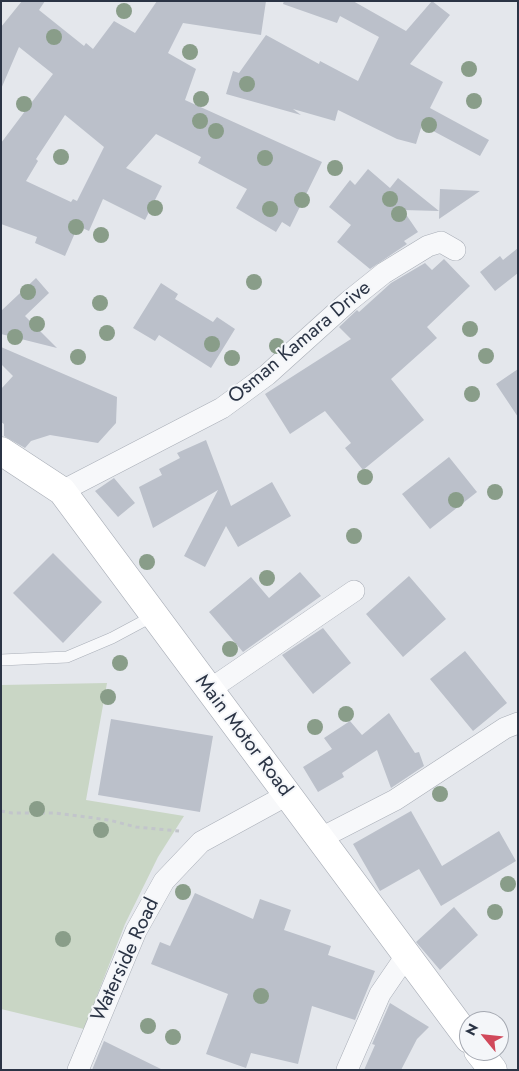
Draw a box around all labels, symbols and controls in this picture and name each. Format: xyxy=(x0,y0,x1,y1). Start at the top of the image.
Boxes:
street label: Osman Kamara Drive xyxy=(224,276,376,410)
street label: Main Motor Road xyxy=(189,670,297,802)
street label: Waterside Road xyxy=(87,894,165,1026)
north arrow xyxy=(459,1011,509,1061)
text: N xyxy=(460,1020,483,1039)

